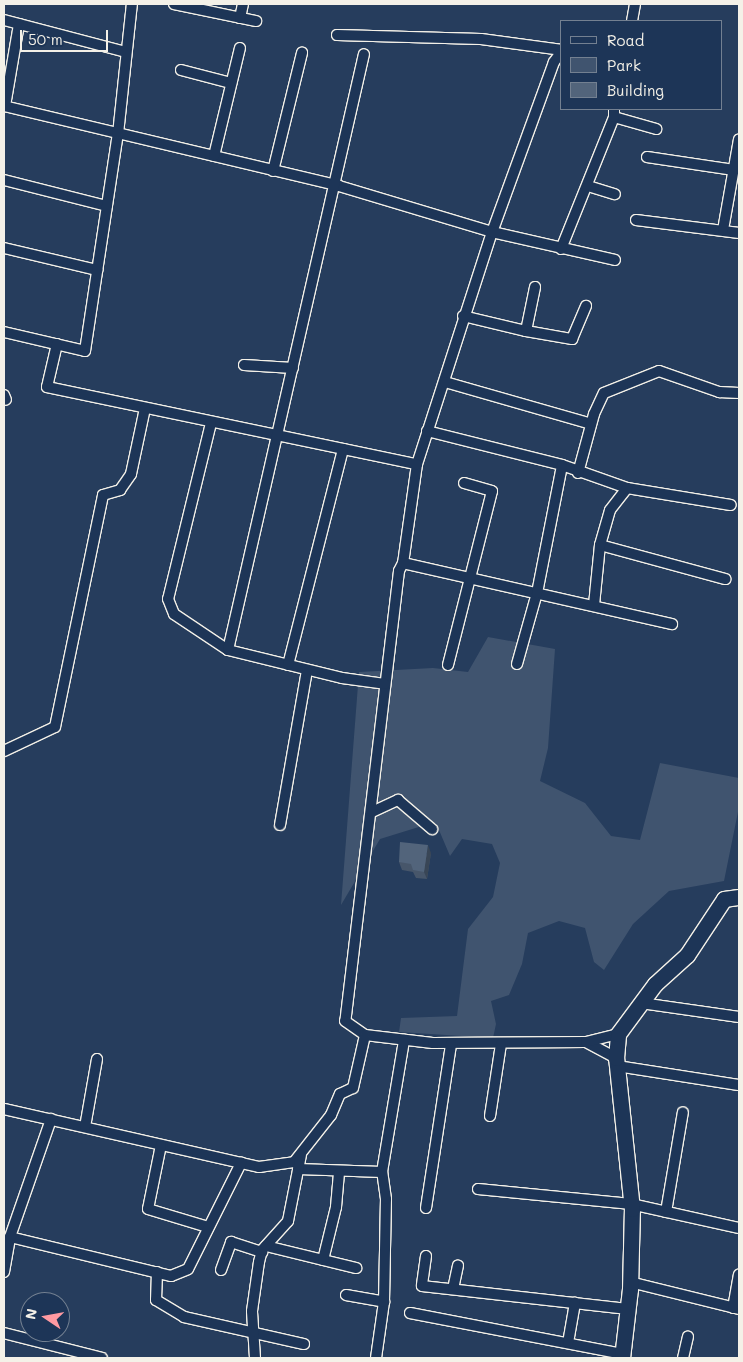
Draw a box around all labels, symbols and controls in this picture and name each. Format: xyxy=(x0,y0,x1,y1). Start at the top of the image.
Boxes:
scale bar xyxy=(22,20,110,52)
legend xyxy=(560,20,723,110)
text: 50 m xyxy=(28,29,63,49)
text: Road xyxy=(607,30,644,50)
text: Park xyxy=(607,55,641,75)
text: Building xyxy=(607,80,664,100)
north arrow xyxy=(20,1292,70,1342)
text: N xyxy=(20,1307,41,1321)

